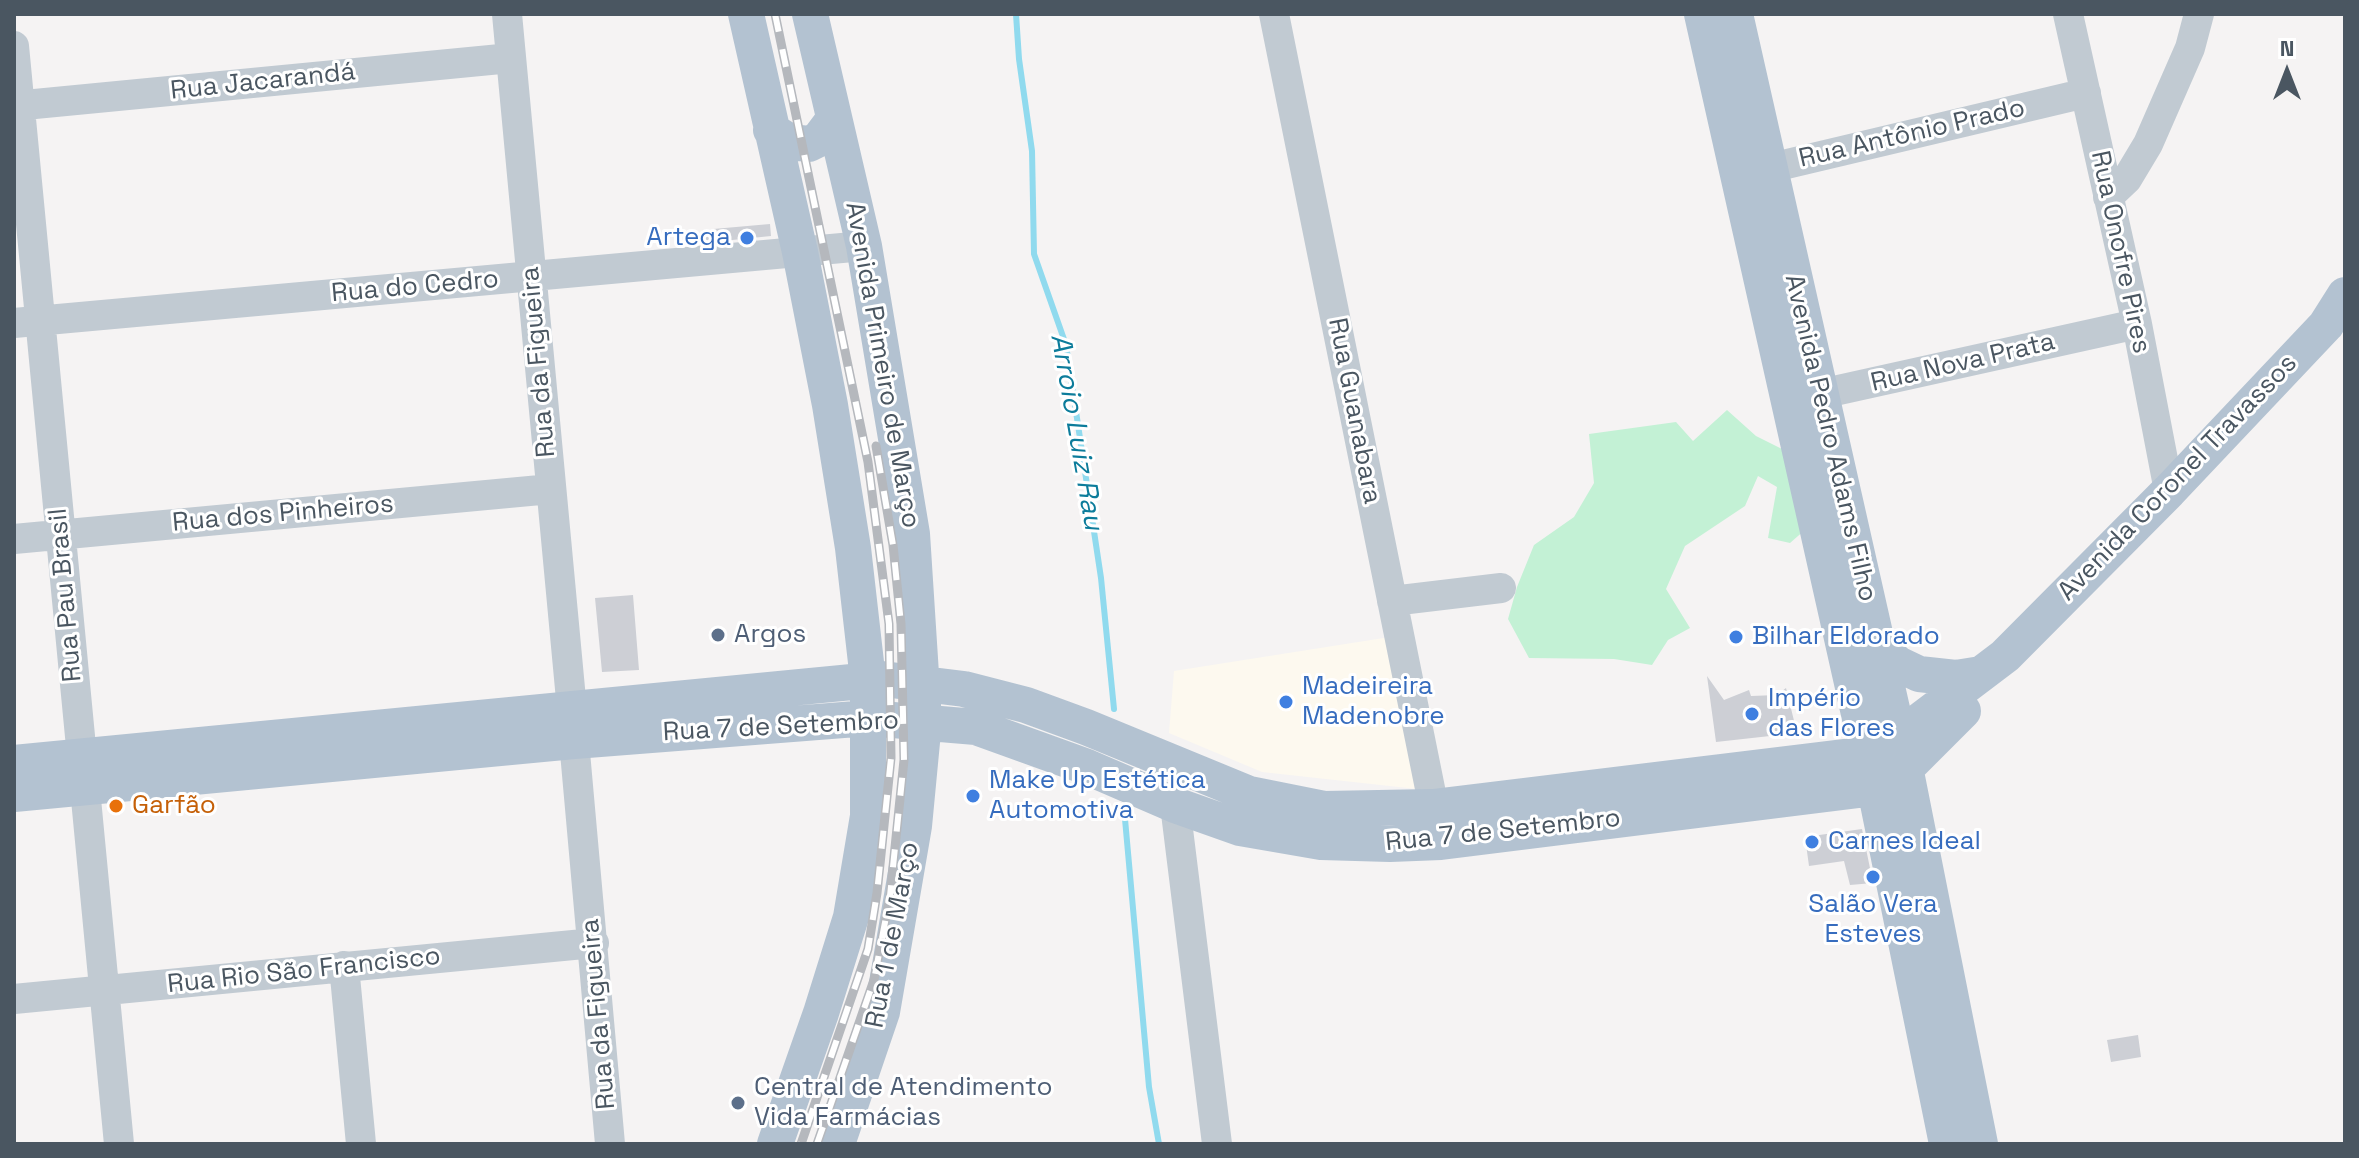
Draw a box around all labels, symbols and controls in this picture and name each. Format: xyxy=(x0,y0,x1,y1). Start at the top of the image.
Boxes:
north arrow xyxy=(2247,32,2327,112)
text: N xyxy=(2280,34,2294,62)
street label: Rua Jacarandá xyxy=(169,57,357,107)
street label: Rua Antônio Prado xyxy=(1796,93,2028,175)
street label: Rua Onofre Pires xyxy=(2083,148,2157,356)
street label: Avenida Primeiro de Março xyxy=(838,199,926,531)
place label: Artega xyxy=(646,222,731,254)
marker: Artega xyxy=(738,229,756,247)
street label: Rua do Cedro xyxy=(330,264,500,310)
street label: Rua da Figueira xyxy=(515,265,563,459)
street label: Avenida Pedro Adams Filho xyxy=(1777,272,1883,604)
street label: Rua Guanabara xyxy=(1321,315,1387,507)
street label: Rua Nova Prata xyxy=(1868,327,2058,399)
water label: Arroio Luiz Rau xyxy=(1042,331,1110,533)
street label: Avenida Coronel Travassos xyxy=(2052,348,2304,608)
street label: Rua dos Pinheiros xyxy=(171,489,395,539)
street label: Rua Pau Brasil xyxy=(43,507,89,683)
place label: Argos xyxy=(734,619,806,651)
place label: Bilhar Eldorado xyxy=(1752,621,1940,653)
marker: Argos xyxy=(709,626,727,644)
marker: Bilhar Eldorado xyxy=(1727,628,1745,646)
place label: Madeireira Madenobre xyxy=(1302,671,1445,732)
place label: Império das Flores xyxy=(1768,683,1895,744)
marker: Madeireira Madenobre xyxy=(1277,693,1295,711)
street label: Rua 7 de Setembro xyxy=(662,705,900,749)
marker: Império das Flores xyxy=(1743,705,1761,723)
place label: Make Up Estética Automotiva xyxy=(989,765,1206,826)
marker: Make Up Estética Automotiva xyxy=(964,787,982,805)
place label: Garfão xyxy=(132,790,216,822)
marker: Garfão xyxy=(107,797,125,815)
street label: Rua 7 de Setembro xyxy=(1384,803,1622,859)
place label: Carnes Ideal xyxy=(1828,826,1981,858)
marker: Carnes Ideal xyxy=(1803,833,1821,851)
street label: Rua 1 de Março xyxy=(860,839,926,1031)
marker: Salão Vera Esteves xyxy=(1864,868,1882,886)
place label: Salão Vera Esteves xyxy=(1808,889,1938,950)
street label: Rua da Figueira xyxy=(575,917,623,1111)
street label: Rua Rio São Francisco xyxy=(166,941,442,1001)
place label: Central de Atendimento Vida Farmácias xyxy=(754,1072,1053,1134)
marker: Central de Atendimento Vida Farmácias xyxy=(729,1094,747,1112)

